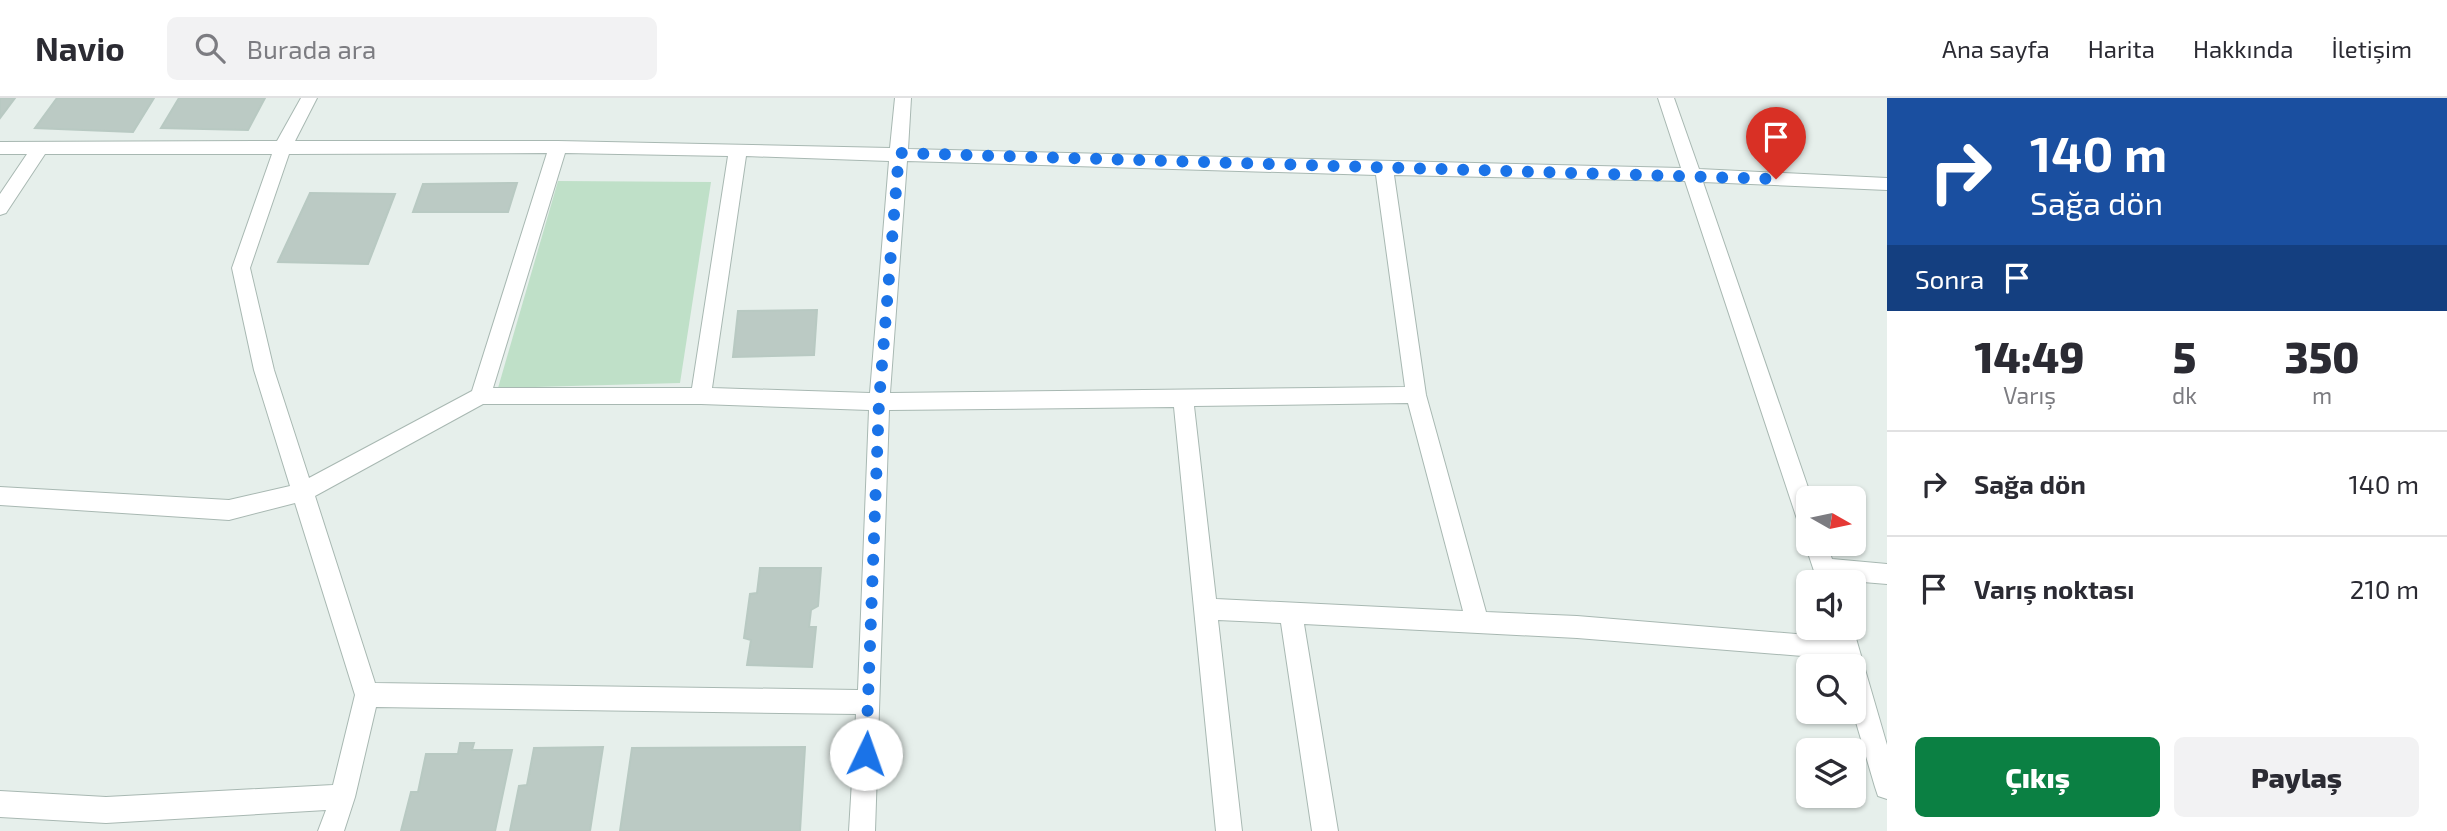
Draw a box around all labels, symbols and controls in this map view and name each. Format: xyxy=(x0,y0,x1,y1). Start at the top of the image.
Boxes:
search box xyxy=(167,17,657,80)
text: Navio xyxy=(35,28,125,68)
icon: search xyxy=(191,29,229,67)
text: Burada ara xyxy=(247,33,376,64)
text: Ana sayfa xyxy=(1942,34,2050,63)
text: Harita xyxy=(2088,34,2155,63)
text: Hakkında xyxy=(2193,34,2293,63)
text: İletişim xyxy=(2331,34,2412,63)
pin xyxy=(1746,107,1806,179)
icon: arrive xyxy=(1757,118,1795,156)
text: 140 m xyxy=(2030,123,2167,182)
icon: right xyxy=(1915,126,2006,217)
text: Sağa dön xyxy=(2030,183,2163,221)
icon: arrive xyxy=(1998,259,2036,297)
text: Sonra xyxy=(1915,263,1984,294)
text: 14:49 xyxy=(1975,331,2085,381)
text: 5 xyxy=(2173,331,2196,381)
text: 350 xyxy=(2285,331,2359,381)
text: Varış xyxy=(2003,381,2056,409)
text: dk xyxy=(2172,381,2197,409)
text: m xyxy=(2312,381,2332,409)
icon: right xyxy=(1915,465,1953,503)
text: Sağa dön xyxy=(1974,468,2086,499)
text: 140 m xyxy=(2348,468,2419,499)
north arrow xyxy=(1796,486,1866,556)
map controls xyxy=(1796,486,1866,808)
button: sound xyxy=(1796,570,1866,640)
icon: arrive xyxy=(1915,570,1953,608)
text: Varış noktası xyxy=(1974,573,2134,604)
text: 210 m xyxy=(2350,573,2419,604)
button: search xyxy=(1796,654,1866,724)
position arrow xyxy=(829,717,903,791)
button: Çıkış xyxy=(1915,737,2160,817)
button: Paylaş xyxy=(2174,737,2419,817)
button: layers xyxy=(1796,738,1866,808)

